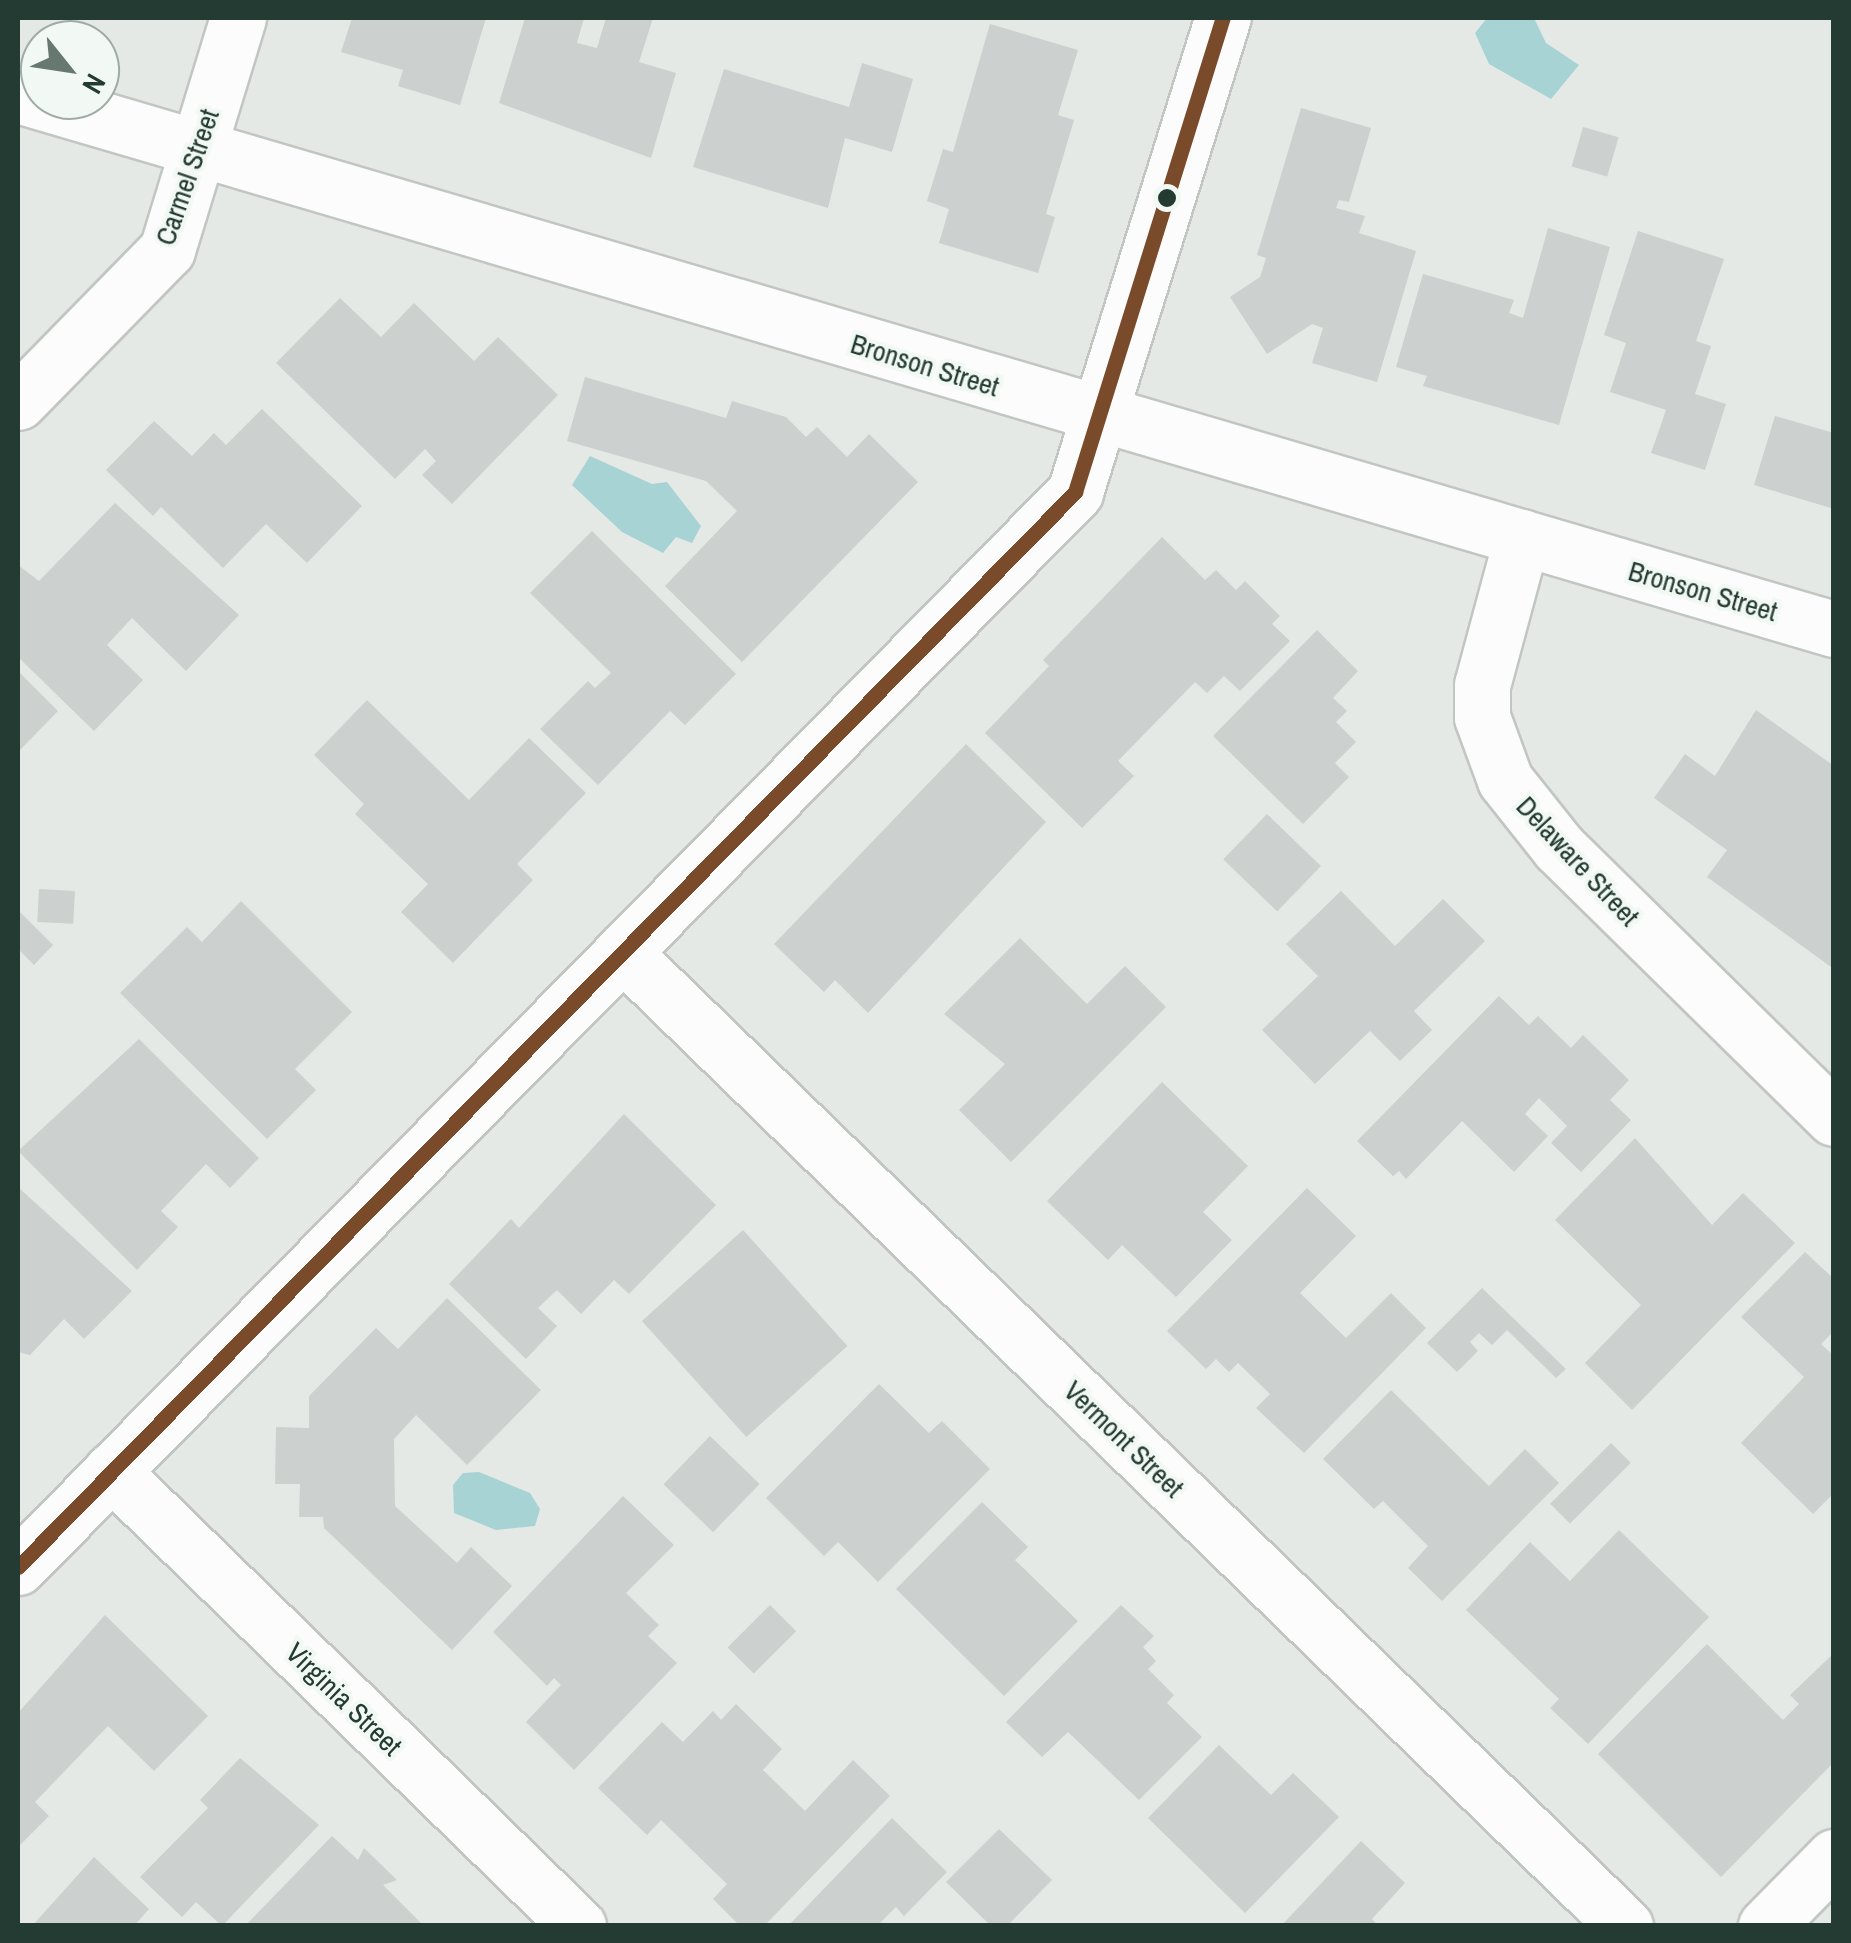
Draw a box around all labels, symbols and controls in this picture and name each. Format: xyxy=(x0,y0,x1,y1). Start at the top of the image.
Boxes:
north arrow xyxy=(20,20,120,120)
text: N xyxy=(74,67,115,101)
street label: Carmel Street xyxy=(148,105,226,249)
unlabelled marker xyxy=(1157,188,1177,208)
street label: Bronson Street xyxy=(847,327,1003,403)
street label: Bronson Street xyxy=(1625,554,1781,628)
street label: Delaware Street xyxy=(1510,789,1646,933)
street label: Vermont Street xyxy=(1057,1374,1191,1504)
street label: Virginia Street xyxy=(279,1636,409,1762)

